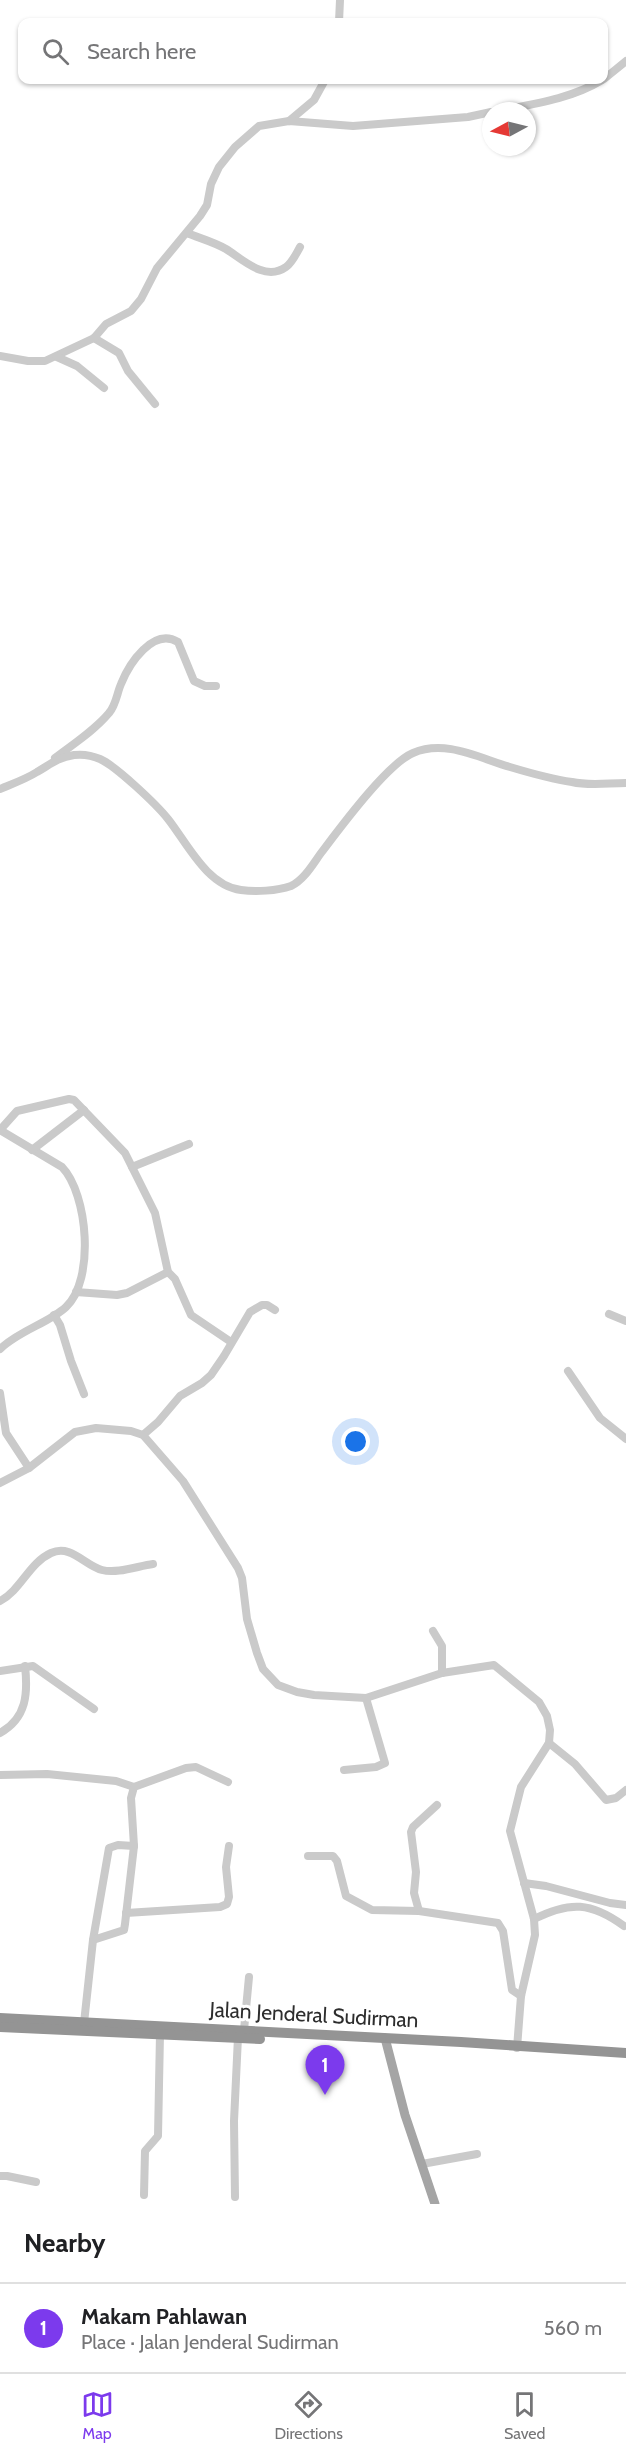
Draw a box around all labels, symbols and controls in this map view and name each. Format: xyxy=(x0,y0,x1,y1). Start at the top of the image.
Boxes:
search box xyxy=(18,18,608,84)
icon: search xyxy=(39,35,72,68)
text: Search here xyxy=(87,38,196,65)
north arrow xyxy=(482,102,536,156)
your location xyxy=(341,1427,370,1456)
street label: Jalan Jenderal Sudirman xyxy=(208,1996,419,2032)
pin: 1 xyxy=(306,2046,344,2095)
text: Nearby xyxy=(24,2227,105,2259)
text: Makam Pahlawan xyxy=(81,2303,247,2330)
text: 1 xyxy=(40,2316,47,2340)
text: 560 m xyxy=(544,2316,602,2340)
text: Place · Jalan Jenderal Sudirman xyxy=(81,2330,339,2354)
tab: Map xyxy=(81,2388,114,2443)
tab: Directions xyxy=(275,2388,343,2443)
tab: Saved xyxy=(504,2388,545,2443)

